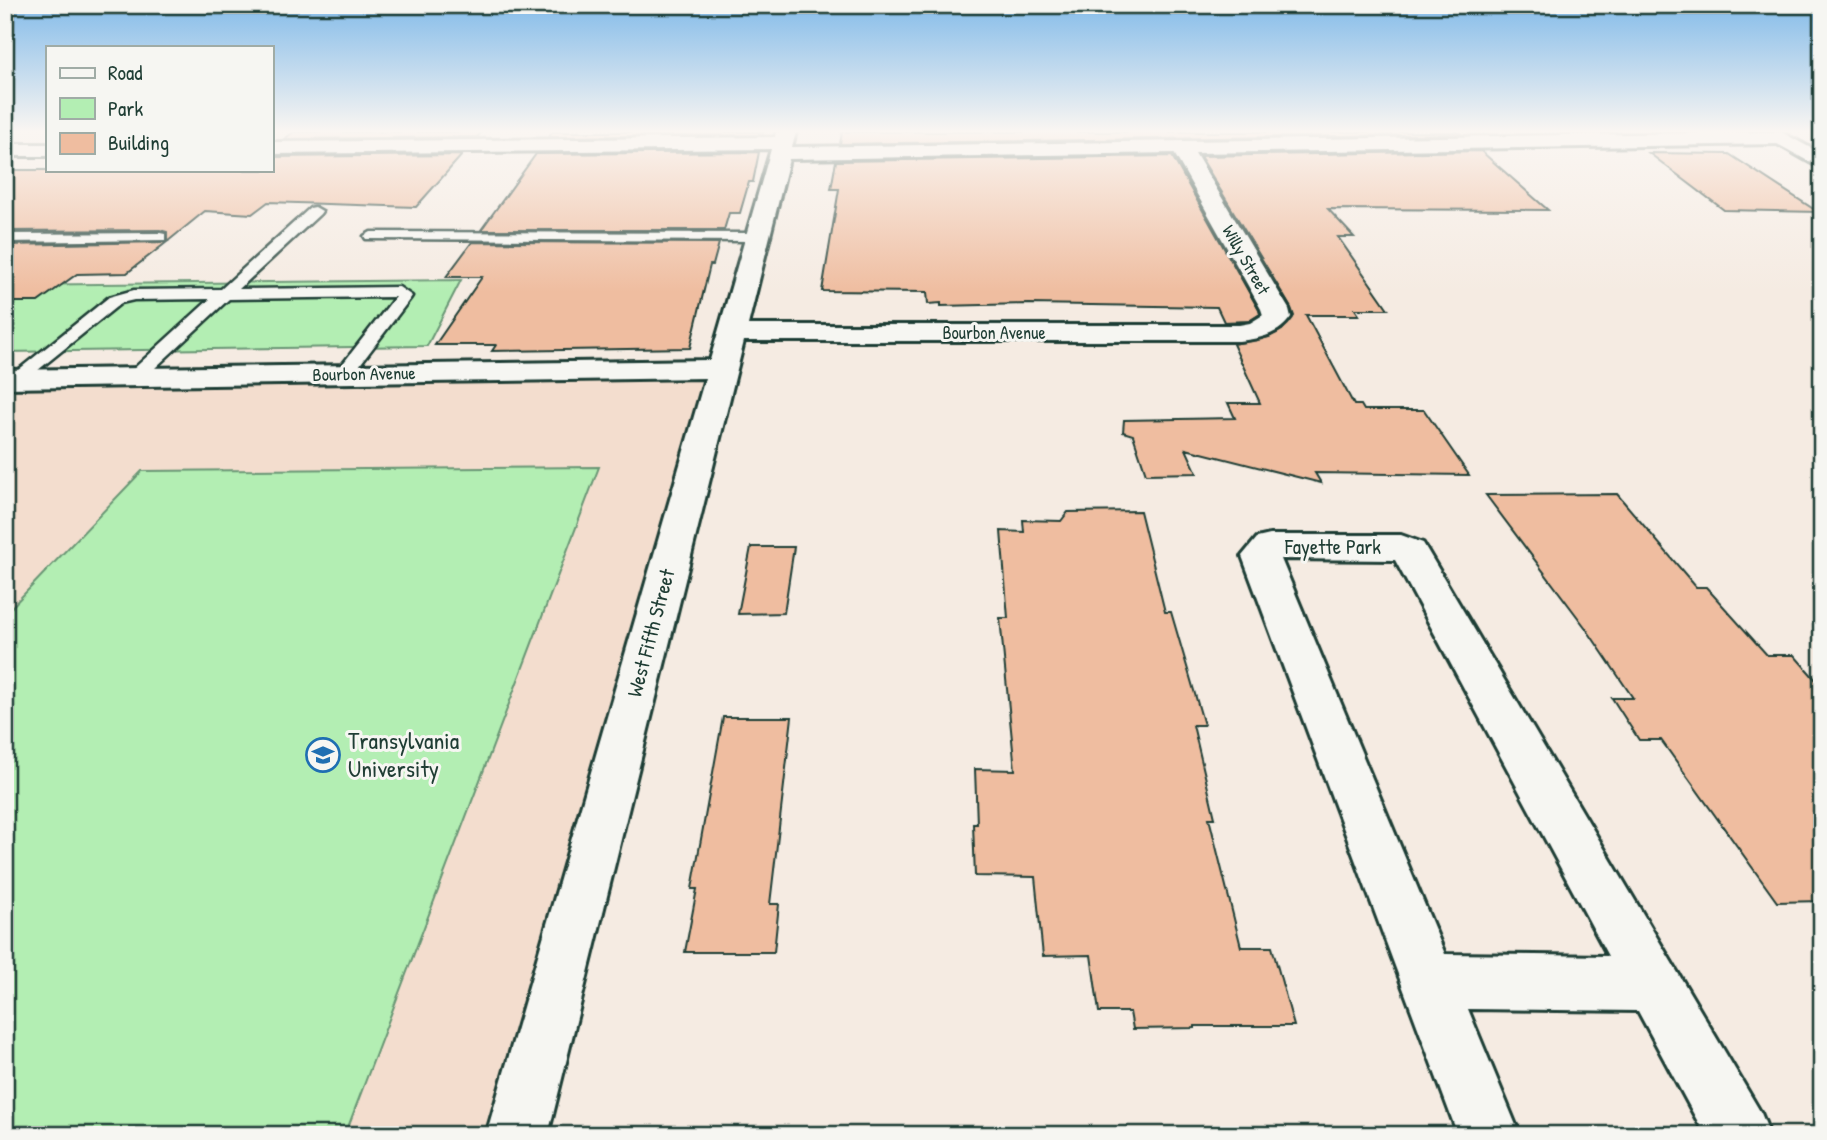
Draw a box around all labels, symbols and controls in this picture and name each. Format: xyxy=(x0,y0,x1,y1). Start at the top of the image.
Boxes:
legend xyxy=(46,46,273,172)
text: Road xyxy=(108,58,142,87)
text: Park xyxy=(108,94,143,123)
text: Building xyxy=(108,128,169,157)
street label: Willy Street xyxy=(1216,220,1277,300)
street label: Bourbon Avenue xyxy=(942,320,1046,345)
street label: Bourbon Avenue xyxy=(312,360,416,387)
street label: Fayette Park xyxy=(1284,532,1381,561)
street label: West Fifth Street xyxy=(620,565,682,700)
place label: Transylvania University xyxy=(348,724,459,784)
school or university icon: Transylvania University xyxy=(304,736,342,774)

